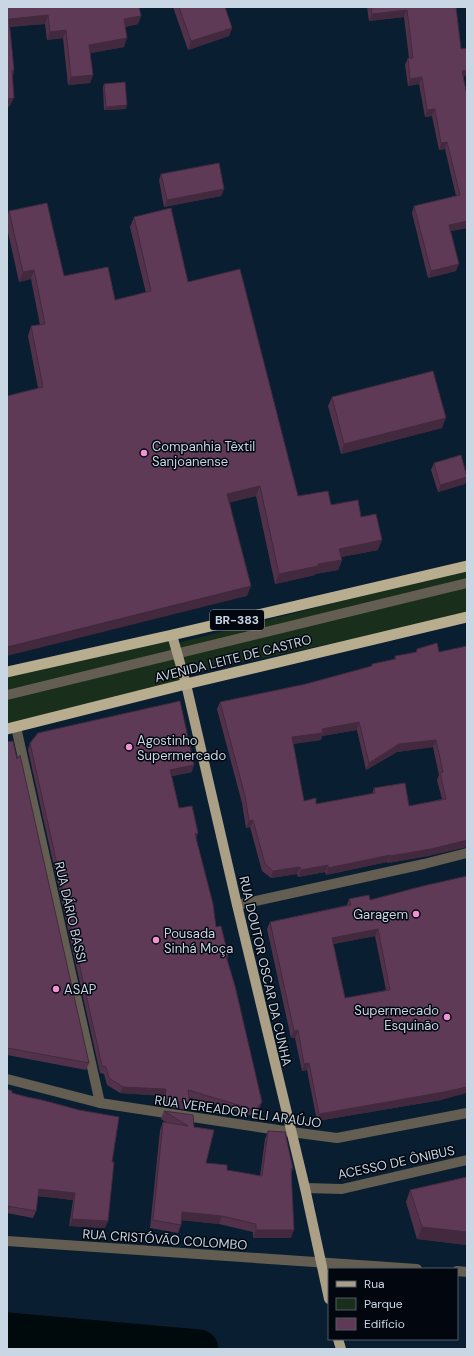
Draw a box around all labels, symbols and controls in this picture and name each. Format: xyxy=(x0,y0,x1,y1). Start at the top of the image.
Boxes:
place label: Companhia Têxtil Sanjoanense xyxy=(152,438,255,470)
marker: Companhia Têxtil Sanjoanense xyxy=(139,448,149,458)
road number: BR-383 xyxy=(210,610,264,630)
street label: AVENIDA LEITE DE CASTRO xyxy=(153,631,313,686)
place label: Agostinho Supermercado xyxy=(137,732,227,764)
marker: Agostinho Supermercado xyxy=(124,742,134,752)
street label: RUA DÁRIO BASSI xyxy=(51,860,91,964)
street label: RUA DOUTOR OSCAR DA CUNHA xyxy=(235,874,296,1068)
place label: Garagem xyxy=(353,906,408,923)
marker: Garagem xyxy=(411,909,421,919)
place label: Pousada Sinhá Moça xyxy=(164,925,233,957)
marker: Pousada Sinhá Moça xyxy=(151,935,161,945)
place label: ASAP xyxy=(64,981,97,998)
marker: ASAP xyxy=(51,984,61,994)
place label: Supermecado Esquinão xyxy=(354,1002,439,1034)
marker: Supermecado Esquinão xyxy=(442,1012,452,1022)
street label: RUA VEREADOR ELI ARAÚJO xyxy=(153,1090,323,1132)
street label: ACESSO DE ÔNIBUS xyxy=(336,1142,456,1183)
street label: RUA CRISTÓVÃO COLOMBO xyxy=(82,1225,248,1254)
legend xyxy=(328,1268,458,1340)
text: Rua xyxy=(364,1276,385,1292)
text: Parque xyxy=(364,1296,403,1312)
text: Edifício xyxy=(364,1316,405,1332)

